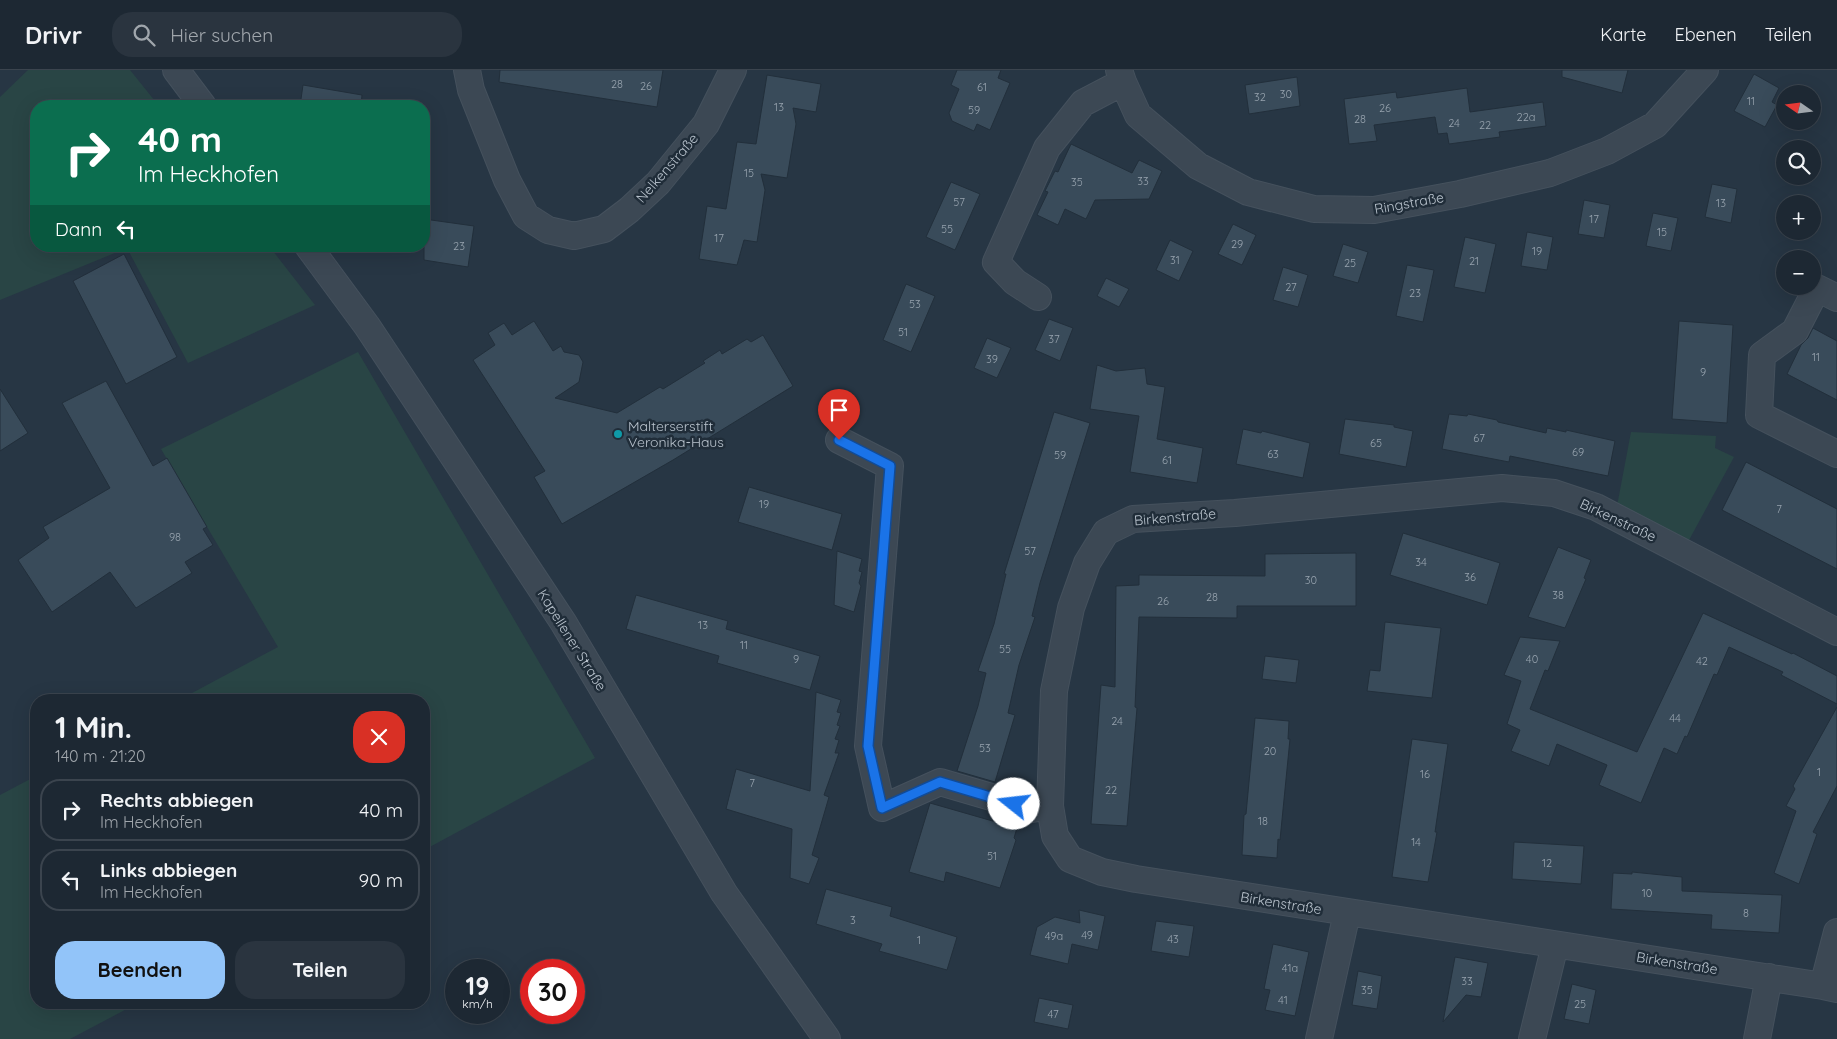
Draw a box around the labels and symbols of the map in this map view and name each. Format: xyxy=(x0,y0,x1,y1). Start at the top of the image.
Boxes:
house number: 28 xyxy=(611,77,623,91)
house number: 26 xyxy=(640,79,652,93)
house number: 61 xyxy=(977,80,987,94)
north arrow xyxy=(1776,85,1821,130)
house number: 30 xyxy=(1280,87,1292,101)
house number: 32 xyxy=(1254,90,1266,104)
house number: 11 xyxy=(1747,94,1755,108)
house number: 13 xyxy=(774,100,784,114)
house number: 26 xyxy=(1379,101,1391,115)
house number: 59 xyxy=(968,103,980,117)
house number: 22a xyxy=(1517,110,1535,124)
house number: 28 xyxy=(1354,112,1366,126)
house number: 24 xyxy=(1448,116,1460,130)
house number: 22 xyxy=(1479,118,1491,132)
street label: Nelkenstraße xyxy=(632,130,702,206)
house number: 15 xyxy=(744,166,754,180)
house number: 33 xyxy=(1137,174,1149,188)
house number: 35 xyxy=(1071,175,1083,189)
street label: Ringstraße xyxy=(1373,188,1445,218)
house number: 57 xyxy=(953,195,965,209)
house number: 13 xyxy=(1716,196,1726,210)
house number: 17 xyxy=(1589,212,1599,226)
house number: 55 xyxy=(941,222,953,236)
house number: 15 xyxy=(1657,225,1667,239)
house number: 17 xyxy=(714,231,724,245)
house number: 29 xyxy=(1231,237,1243,251)
house number: 23 xyxy=(453,239,465,253)
house number: 19 xyxy=(1532,244,1542,258)
house number: 31 xyxy=(1170,253,1180,267)
house number: 21 xyxy=(1469,254,1479,268)
house number: 25 xyxy=(1344,256,1356,270)
house number: 27 xyxy=(1285,280,1297,294)
house number: 23 xyxy=(1409,286,1421,300)
house number: 53 xyxy=(909,297,921,311)
house number: 51 xyxy=(898,325,908,339)
house number: 37 xyxy=(1048,332,1060,346)
house number: 11 xyxy=(1812,350,1820,364)
house number: 39 xyxy=(986,352,998,366)
house number: 9 xyxy=(1700,365,1706,379)
pin xyxy=(818,389,860,440)
place label: Malterserstift Veronika-Haus xyxy=(628,417,724,451)
marker: Malterserstift Veronika-Haus xyxy=(612,428,624,440)
house number: 67 xyxy=(1473,431,1485,445)
house number: 65 xyxy=(1370,436,1382,450)
house number: 69 xyxy=(1572,445,1584,459)
house number: 63 xyxy=(1267,447,1279,461)
house number: 59 xyxy=(1054,448,1066,462)
house number: 61 xyxy=(1162,453,1172,467)
street label: Birkenstraße xyxy=(1577,494,1659,546)
house number: 19 xyxy=(759,497,769,511)
house number: 7 xyxy=(1776,502,1782,516)
street label: Birkenstraße xyxy=(1133,504,1217,530)
house number: 98 xyxy=(169,530,181,544)
house number: 57 xyxy=(1024,544,1036,558)
house number: 34 xyxy=(1415,555,1427,569)
house number: 36 xyxy=(1464,570,1476,584)
house number: 30 xyxy=(1305,573,1317,587)
street label: Kapellener Straße xyxy=(534,586,611,694)
house number: 38 xyxy=(1552,588,1564,602)
house number: 28 xyxy=(1206,590,1218,604)
house number: 26 xyxy=(1157,594,1169,608)
house number: 13 xyxy=(698,618,708,632)
house number: 11 xyxy=(740,638,748,652)
house number: 55 xyxy=(999,642,1011,656)
house number: 9 xyxy=(793,652,799,666)
house number: 40 xyxy=(1526,652,1538,666)
house number: 42 xyxy=(1696,654,1708,668)
house number: 44 xyxy=(1669,711,1681,725)
house number: 24 xyxy=(1111,714,1123,728)
house number: 53 xyxy=(979,741,991,755)
house number: 20 xyxy=(1264,744,1276,758)
house number: 1 xyxy=(1817,765,1821,779)
house number: 16 xyxy=(1420,767,1430,781)
house number: 7 xyxy=(749,776,755,790)
position arrow xyxy=(987,777,1039,829)
house number: 22 xyxy=(1105,783,1117,797)
house number: 18 xyxy=(1258,814,1268,828)
house number: 14 xyxy=(1411,835,1421,849)
house number: 51 xyxy=(987,849,997,863)
house number: 12 xyxy=(1542,856,1552,870)
house number: 10 xyxy=(1642,886,1652,900)
street label: Birkenstraße xyxy=(1239,888,1323,918)
house number: 8 xyxy=(1743,906,1749,920)
house number: 3 xyxy=(850,913,856,927)
house number: 49 xyxy=(1081,928,1093,942)
house number: 49a xyxy=(1045,929,1063,943)
house number: 43 xyxy=(1167,932,1179,946)
house number: 1 xyxy=(917,933,921,947)
street label: Birkenstraße xyxy=(1635,948,1719,978)
speed limit sign: 30 xyxy=(520,959,585,1024)
house number: 41a xyxy=(1282,961,1298,975)
house number: 33 xyxy=(1461,974,1473,988)
house number: 35 xyxy=(1361,983,1373,997)
house number: 41 xyxy=(1278,993,1288,1007)
house number: 25 xyxy=(1574,997,1586,1011)
house number: 47 xyxy=(1047,1007,1059,1021)

